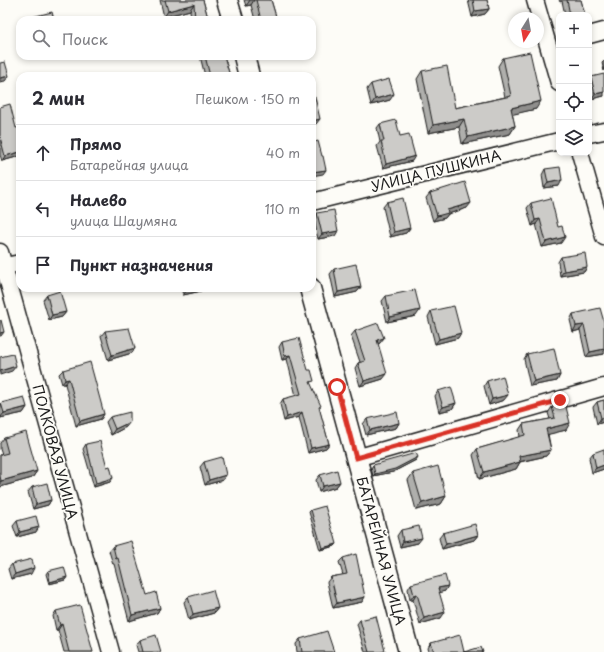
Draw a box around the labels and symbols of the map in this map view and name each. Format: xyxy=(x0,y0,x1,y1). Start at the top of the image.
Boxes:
north arrow xyxy=(508,12,544,48)
street label: УЛИЦА ПУШКИНА xyxy=(369,144,503,197)
route start xyxy=(328,378,346,396)
street label: ПОЛКОВАЯ УЛИЦА xyxy=(27,382,84,522)
route end xyxy=(551,391,569,409)
street label: БАТАРЕЙНАЯ УЛИЦА xyxy=(352,474,411,628)

